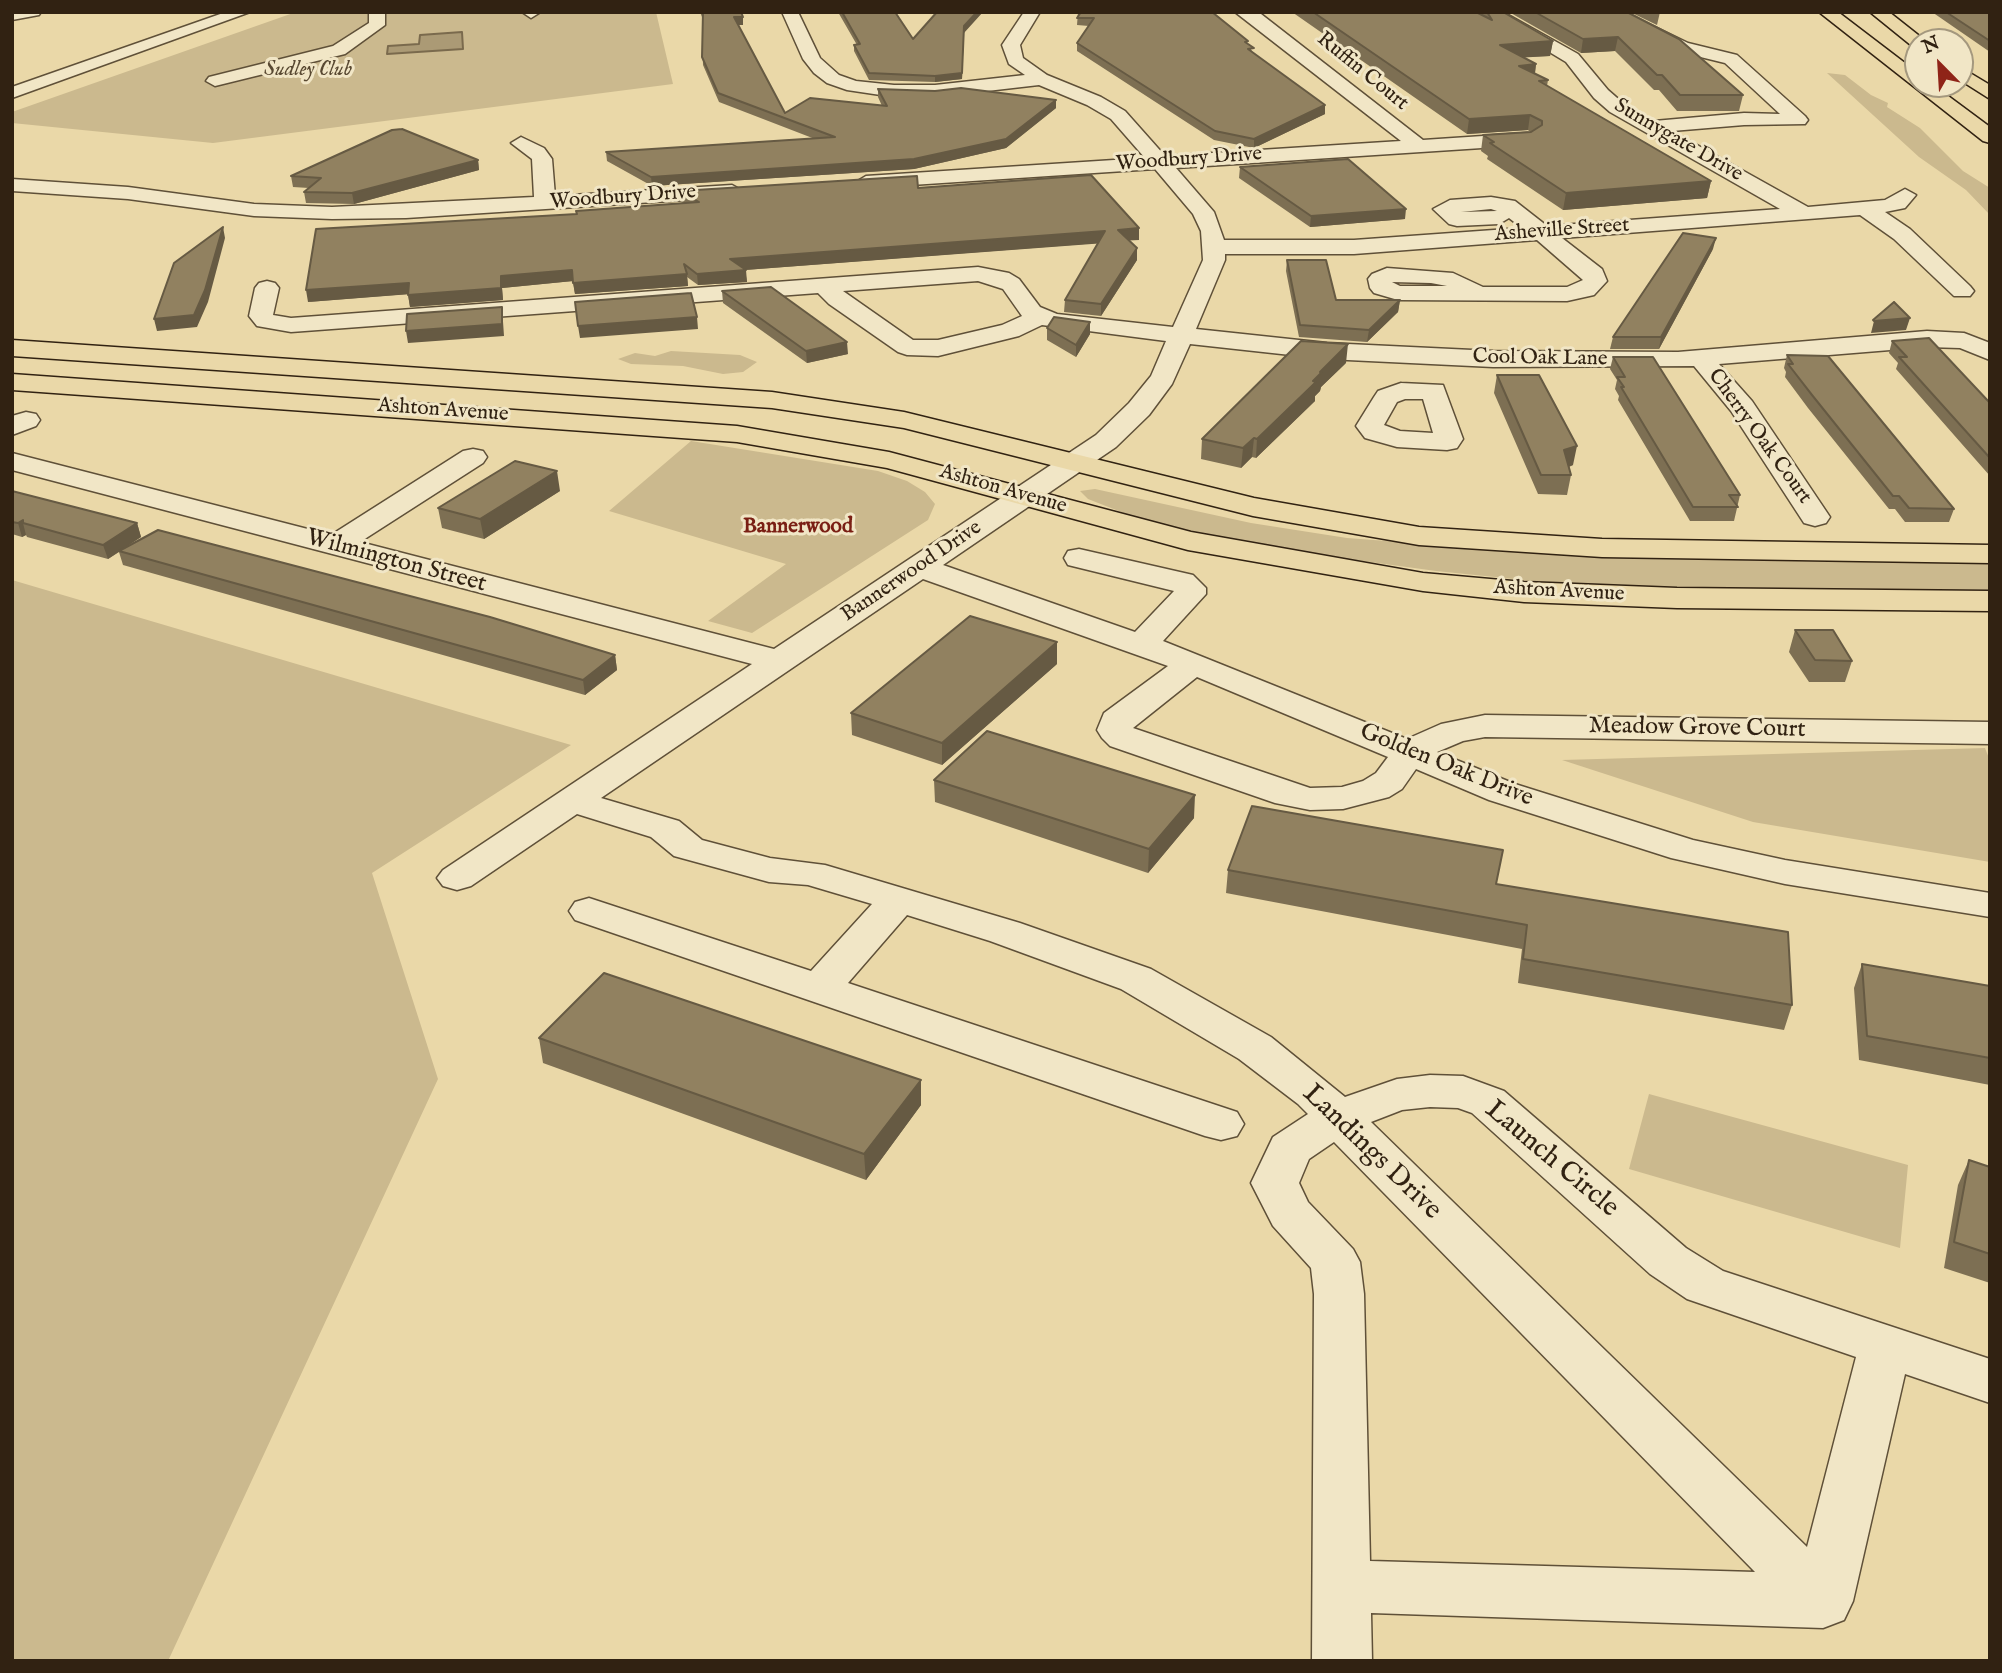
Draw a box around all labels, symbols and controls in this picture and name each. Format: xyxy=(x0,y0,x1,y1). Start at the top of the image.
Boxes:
street label: Ruffin Court xyxy=(1311,27,1413,117)
north arrow xyxy=(1904,28,1974,98)
text: N xyxy=(1919,31,1944,60)
park label: Sudley Club xyxy=(264,58,352,84)
street label: Sunnygate Drive xyxy=(1609,94,1747,188)
street label: Woodbury Drive xyxy=(1115,142,1263,178)
street label: Woodbury Drive xyxy=(549,180,697,216)
street label: Asheville Street xyxy=(1494,214,1630,248)
street label: Cool Oak Lane xyxy=(1472,345,1608,373)
street label: Cherry Oak Court xyxy=(1702,365,1816,509)
street label: Ashton Avenue xyxy=(377,394,509,428)
street label: Ashton Avenue xyxy=(937,460,1069,520)
district label: Bannerwood xyxy=(743,515,853,541)
street label: Bannerwood Drive xyxy=(837,516,987,628)
street label: Wilmington Street xyxy=(303,524,489,600)
street label: Ashton Avenue xyxy=(1493,576,1625,608)
street label: Meadow Grove Court xyxy=(1588,713,1806,745)
street label: Golden Oak Drive xyxy=(1355,718,1537,814)
street label: Landings Drive xyxy=(1294,1078,1448,1228)
street label: Launch Circle xyxy=(1477,1094,1625,1226)

